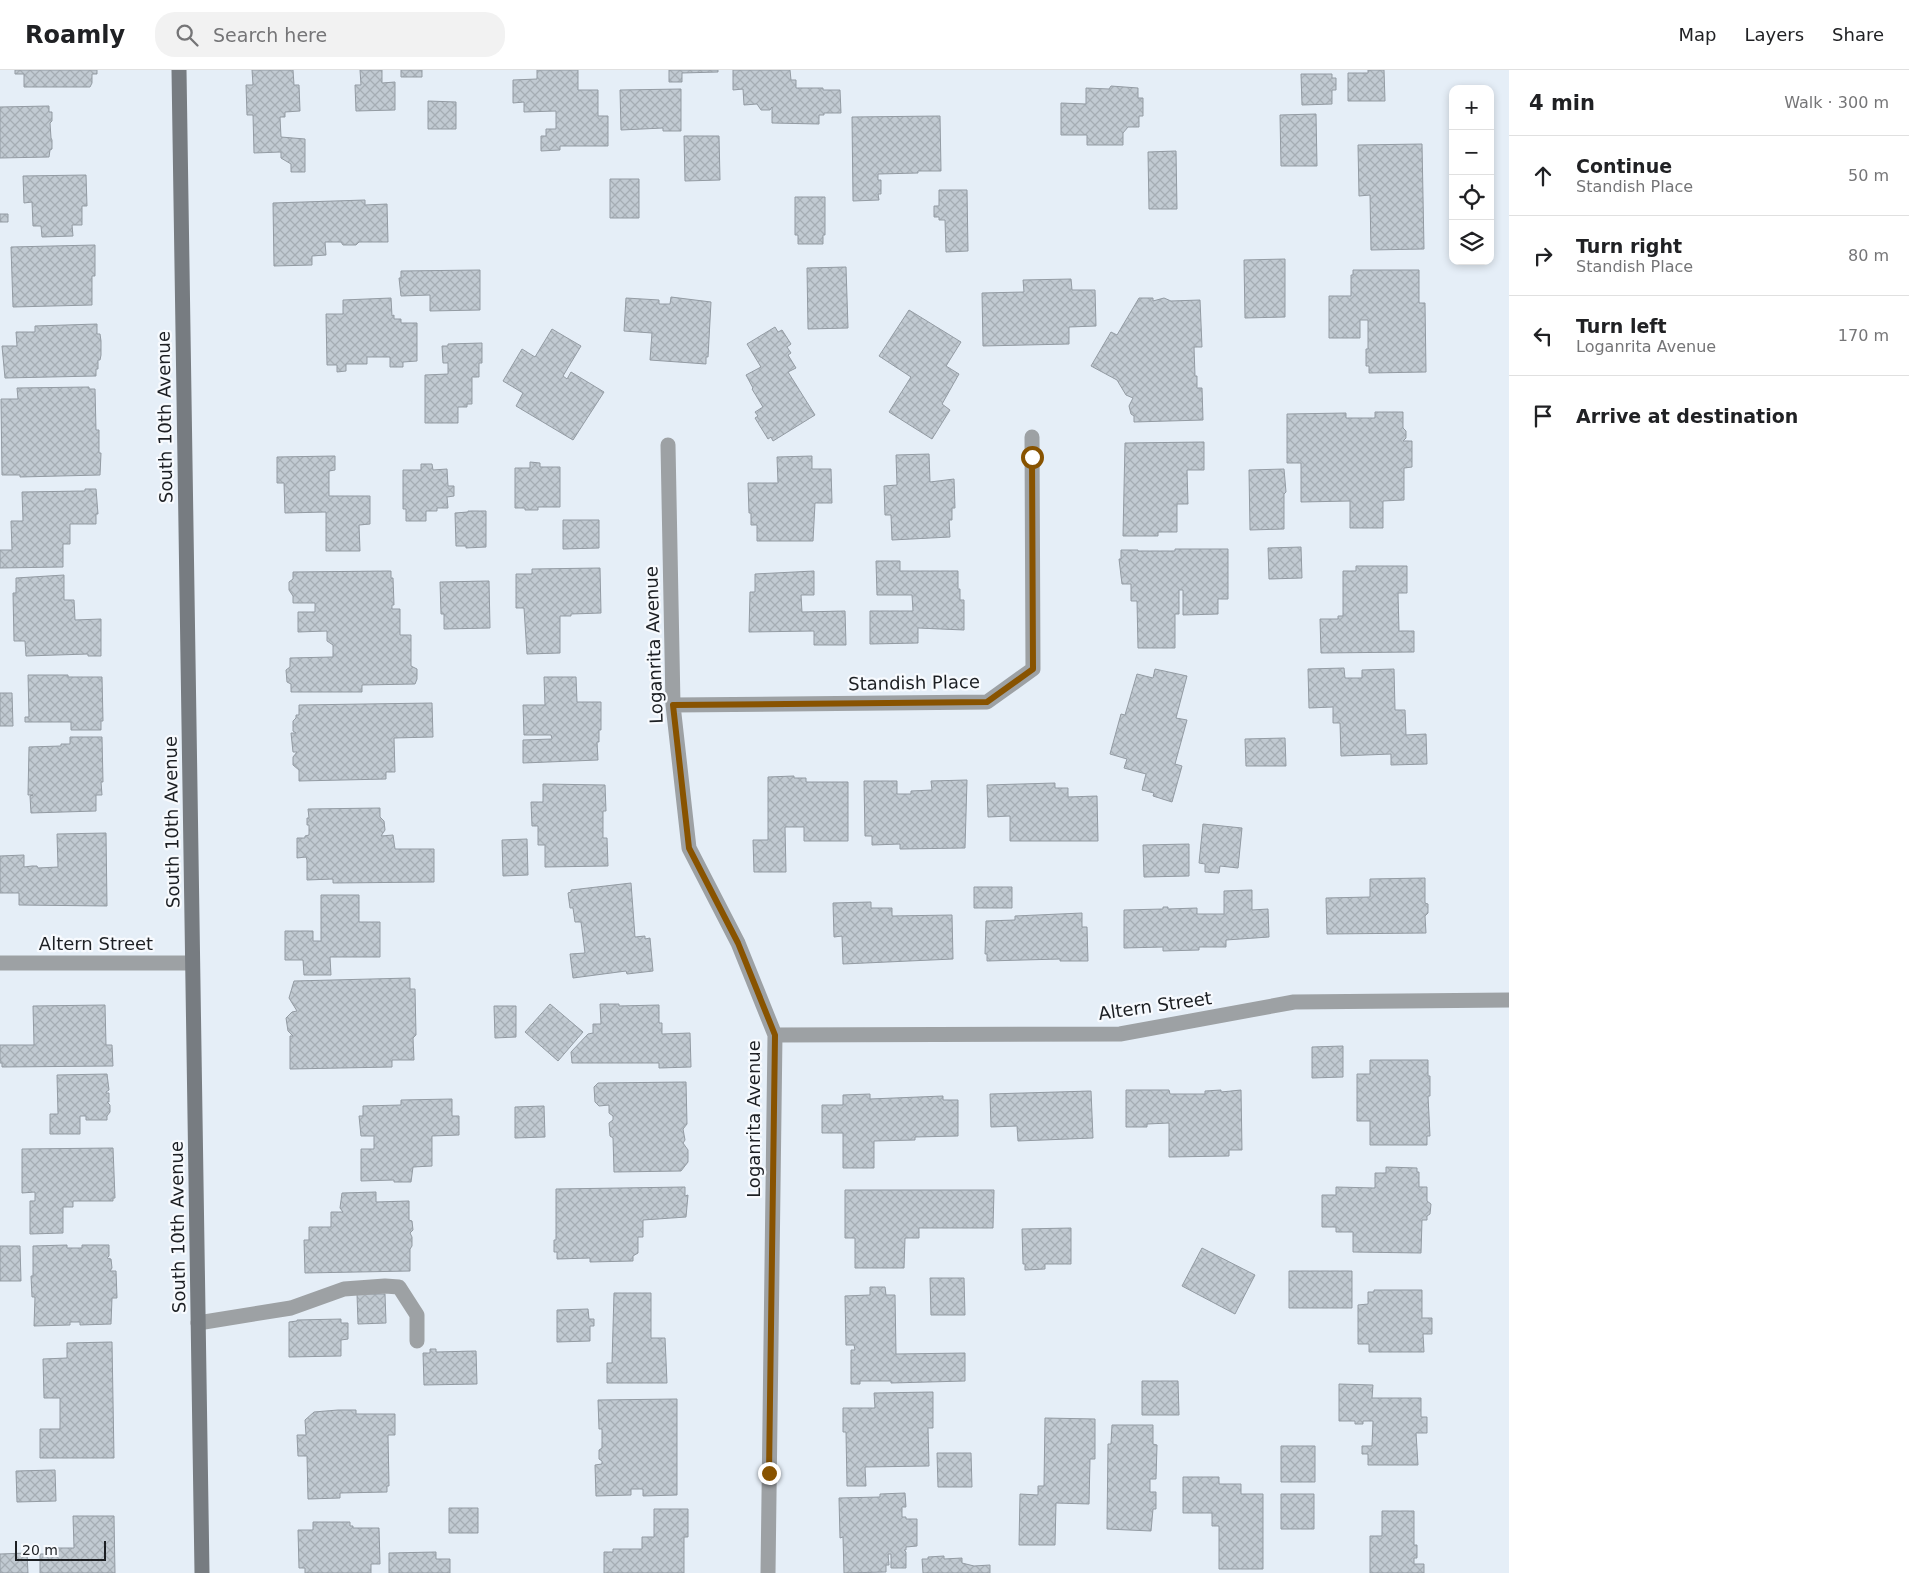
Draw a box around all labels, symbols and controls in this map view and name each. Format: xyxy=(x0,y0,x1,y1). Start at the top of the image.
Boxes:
search box xyxy=(155,12,505,57)
text: Roamly xyxy=(25,21,125,49)
icon: search xyxy=(173,21,201,49)
text: Search here xyxy=(213,24,327,46)
text: Map xyxy=(1678,24,1716,45)
text: Layers xyxy=(1744,24,1804,45)
text: Share xyxy=(1832,24,1884,45)
map controls xyxy=(1449,85,1494,265)
button: + xyxy=(1449,85,1494,130)
text: 4 min xyxy=(1529,91,1595,115)
text: Walk · 300 m xyxy=(1784,93,1889,112)
button: − xyxy=(1449,130,1494,175)
text: Continue xyxy=(1576,155,1672,177)
icon: ahead xyxy=(1529,162,1557,190)
text: 50 m xyxy=(1848,166,1889,185)
button: locate xyxy=(1449,175,1494,220)
text: Standish Place xyxy=(1576,177,1693,196)
button: layers xyxy=(1449,220,1494,265)
text: Turn right xyxy=(1576,235,1682,257)
icon: right xyxy=(1529,242,1557,270)
text: 80 m xyxy=(1848,246,1889,265)
text: Standish Place xyxy=(1576,257,1693,276)
text: Turn left xyxy=(1576,315,1667,337)
icon: left xyxy=(1529,322,1557,350)
text: 170 m xyxy=(1838,326,1889,345)
street label: South 10th Avenue xyxy=(153,331,176,503)
text: Loganrita Avenue xyxy=(1576,337,1716,356)
icon: arrive xyxy=(1529,402,1557,430)
text: Arrive at destination xyxy=(1576,405,1798,427)
route start xyxy=(1021,446,1044,469)
street label: Loganrita Avenue xyxy=(640,566,667,724)
street label: Standish Place xyxy=(848,671,980,694)
street label: South 10th Avenue xyxy=(160,736,183,908)
street label: Altern Street xyxy=(39,933,153,954)
street label: Altern Street xyxy=(1097,987,1213,1024)
street label: Loganrita Avenue xyxy=(743,1040,764,1198)
street label: South 10th Avenue xyxy=(166,1141,189,1313)
route end xyxy=(758,1462,781,1485)
scale bar xyxy=(15,1538,106,1561)
text: 20 m xyxy=(22,1542,58,1558)

